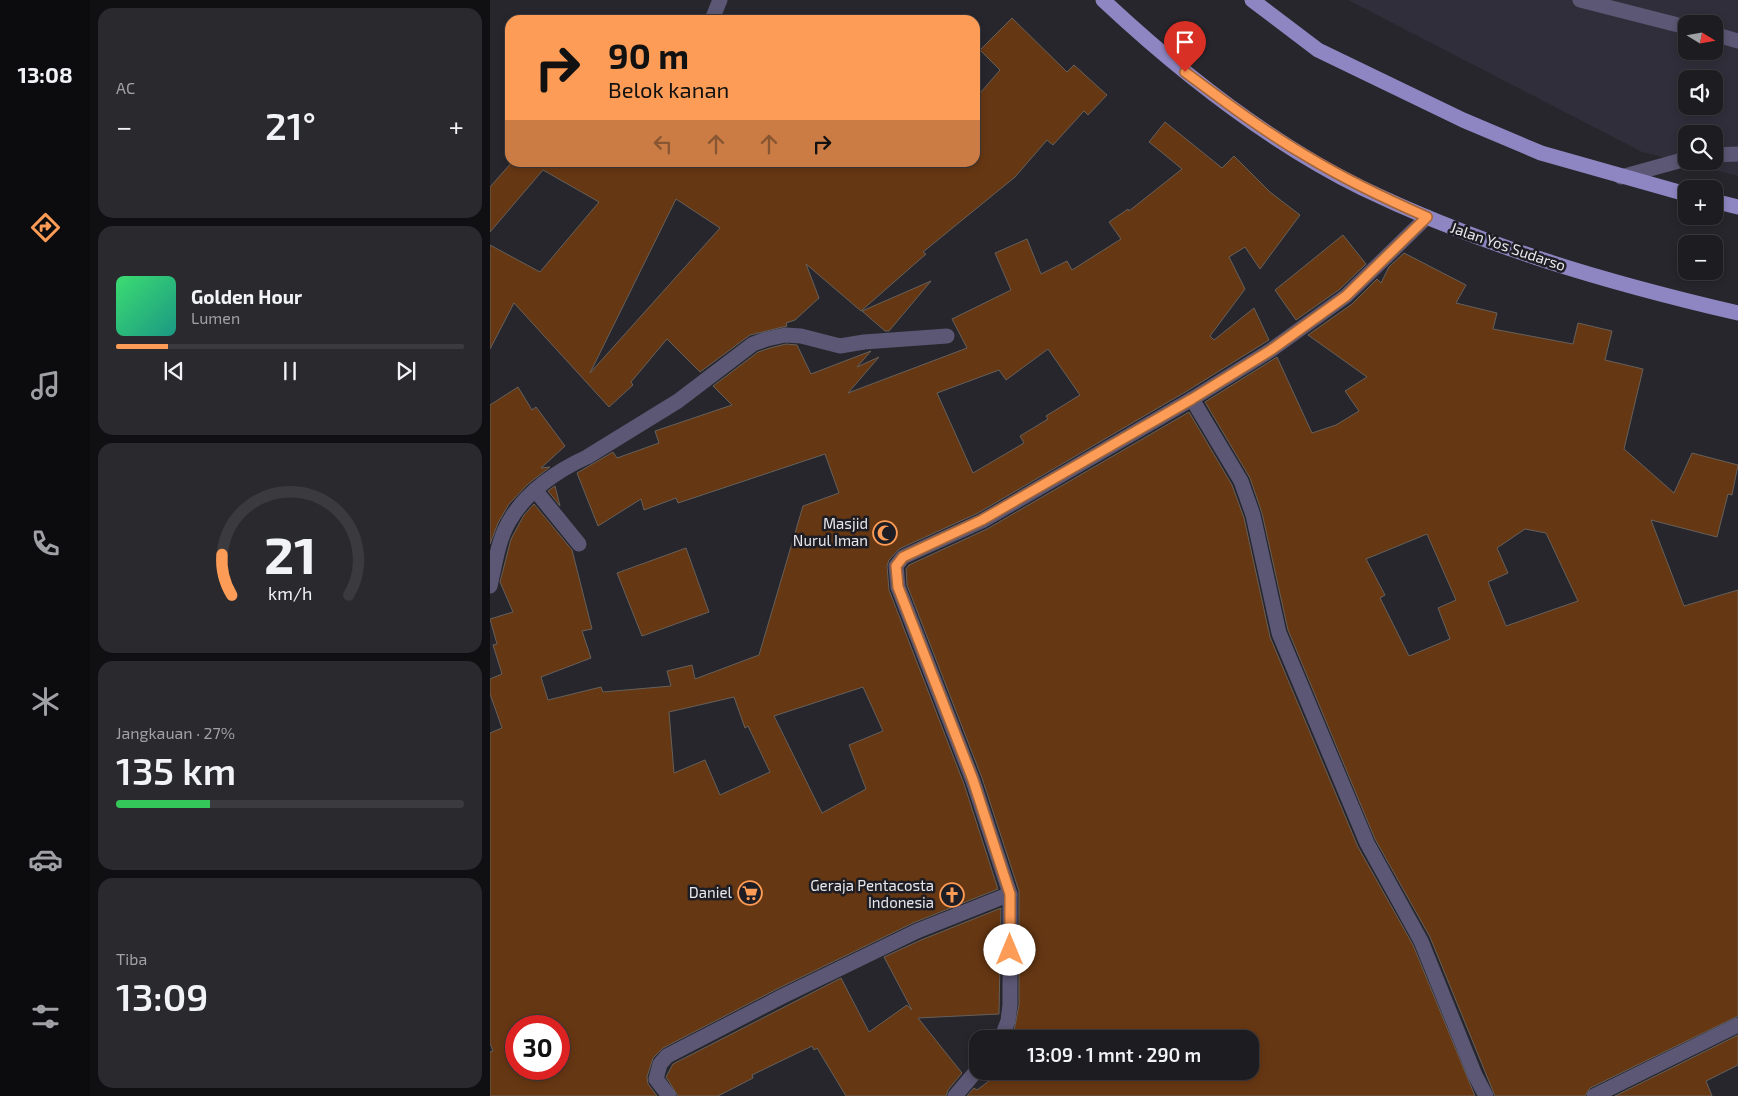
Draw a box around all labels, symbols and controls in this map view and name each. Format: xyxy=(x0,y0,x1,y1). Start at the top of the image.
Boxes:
north arrow xyxy=(1678,15,1722,60)
map controls xyxy=(1678,15,1723,280)
pin xyxy=(1164,21,1206,72)
icon: arrive xyxy=(1171,28,1199,56)
text: 90 m xyxy=(608,34,689,76)
icon: right xyxy=(525,35,590,100)
text: 13:08 xyxy=(17,61,73,87)
button: sound xyxy=(1678,70,1723,115)
text: Belok kanan xyxy=(608,76,729,102)
text: AC xyxy=(116,78,135,97)
text: 21° xyxy=(265,102,316,148)
text: − xyxy=(116,109,132,143)
text: + xyxy=(449,109,464,143)
button: search xyxy=(1678,125,1723,170)
icon: left xyxy=(649,130,677,158)
icon: ahead xyxy=(702,130,730,158)
icon: ahead xyxy=(755,130,783,158)
icon: right xyxy=(808,130,836,158)
button: + xyxy=(1678,180,1723,225)
icon: directions xyxy=(28,210,63,245)
street label: Jalan Yos Sudarso xyxy=(1448,218,1568,274)
button: − xyxy=(1678,235,1723,280)
text: Golden Hour xyxy=(191,285,302,308)
text: Lumen xyxy=(191,308,240,327)
icon: previous xyxy=(160,357,188,385)
icon: pause xyxy=(276,357,304,385)
icon: next xyxy=(392,357,420,385)
icon: music xyxy=(28,368,63,403)
place label: Masjid Nurul Iman xyxy=(793,514,868,549)
mosque icon: Masjid Nurul Iman xyxy=(872,520,898,546)
text: 21 xyxy=(264,522,316,584)
icon: phone xyxy=(28,526,63,561)
text: km/h xyxy=(268,582,312,604)
icon: climate xyxy=(28,684,63,719)
text: Jangkauan · 27% xyxy=(116,723,235,742)
text: 135 km xyxy=(116,747,236,793)
icon: car xyxy=(28,842,63,877)
place label: Geraja Pentacosta Indonesia xyxy=(810,876,934,911)
supermarket icon: Daniel xyxy=(737,880,763,906)
church icon: Geraja Pentacosta Indonesia xyxy=(939,882,965,908)
place label: Daniel xyxy=(689,883,733,901)
position arrow xyxy=(983,923,1035,975)
text: Tiba xyxy=(116,949,147,968)
text: 13:09 xyxy=(116,973,208,1019)
icon: filters xyxy=(28,999,63,1034)
speed limit sign: 30 xyxy=(505,1015,570,1080)
text: 13:09 · 1 mnt · 290 m xyxy=(1027,1043,1201,1066)

